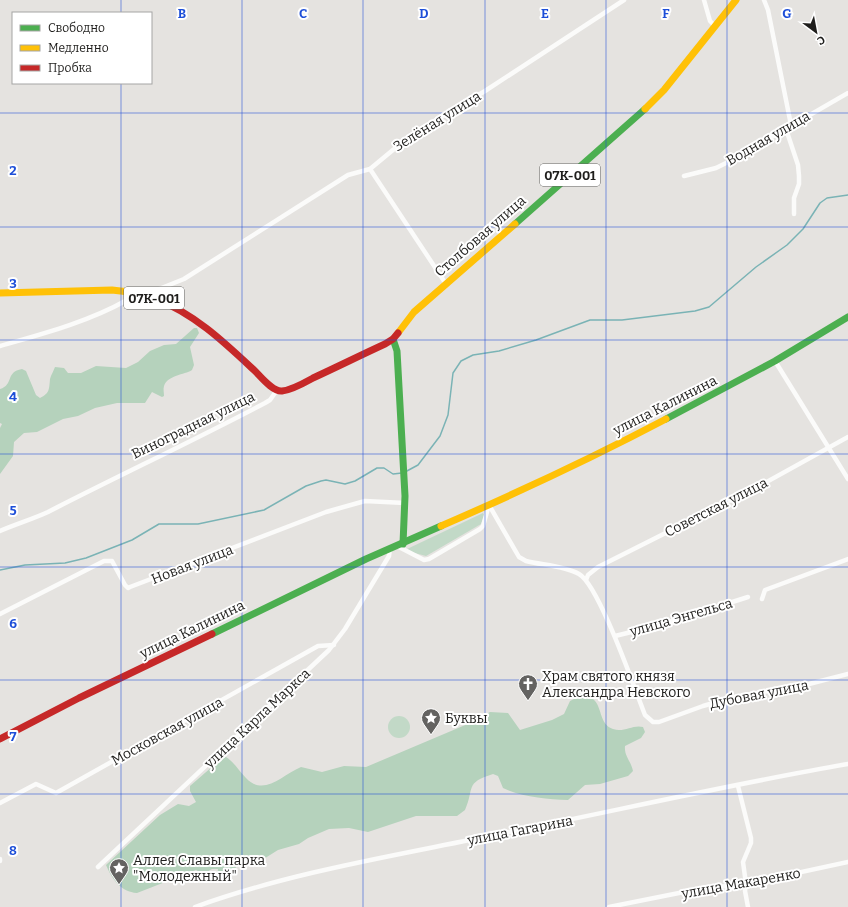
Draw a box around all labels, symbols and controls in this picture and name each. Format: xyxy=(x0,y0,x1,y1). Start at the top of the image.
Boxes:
text: B xyxy=(178,6,186,21)
text: C xyxy=(299,6,307,21)
text: D xyxy=(419,6,429,21)
text: E xyxy=(541,6,549,21)
text: F xyxy=(662,6,670,21)
text: G xyxy=(782,6,792,21)
legend xyxy=(12,12,152,84)
north arrow xyxy=(796,12,836,52)
text: Свободно xyxy=(48,21,105,35)
text: С xyxy=(815,33,827,47)
text: Медленно xyxy=(48,41,109,55)
text: Пробка xyxy=(48,61,92,75)
street label: Зелёная улица xyxy=(390,88,484,155)
street label: Водная улица xyxy=(723,107,813,169)
text: 2 xyxy=(9,163,17,178)
road number: 07К-001 xyxy=(540,164,600,186)
street label: Столбовая улица xyxy=(431,192,530,281)
text: 3 xyxy=(9,276,17,291)
road number: 07К-001 xyxy=(124,287,184,309)
street label: улица Калинина xyxy=(610,372,720,439)
street label: Виноградная улица xyxy=(129,388,258,463)
text: 4 xyxy=(9,389,17,404)
street label: Советская улица xyxy=(662,474,771,541)
text: 5 xyxy=(9,503,17,518)
street label: Новая улица xyxy=(149,541,236,588)
street label: улица Энгельса xyxy=(627,595,735,641)
street label: улица Калинина xyxy=(136,597,248,663)
text: 6 xyxy=(9,616,17,631)
street label: улица Карла Маркса xyxy=(200,665,314,773)
place label: Храм святого князя Александра Невского xyxy=(542,668,691,701)
church icon: Храм святого князя Александра Невского xyxy=(517,673,539,701)
street label: Дубовая улица xyxy=(708,677,810,712)
street label: Московская улица xyxy=(108,693,226,769)
place icon: Буквы xyxy=(420,707,442,735)
place label: Буквы xyxy=(445,710,488,727)
text: 7 xyxy=(10,729,17,744)
street label: улица Гагарина xyxy=(465,812,575,849)
text: 8 xyxy=(9,843,17,858)
place label: Аллея Славы парка "Молодежный" xyxy=(133,852,266,885)
place icon: Аллея Славы парка "Молодежный" xyxy=(108,857,130,885)
street label: улица Макаренко xyxy=(679,865,802,903)

